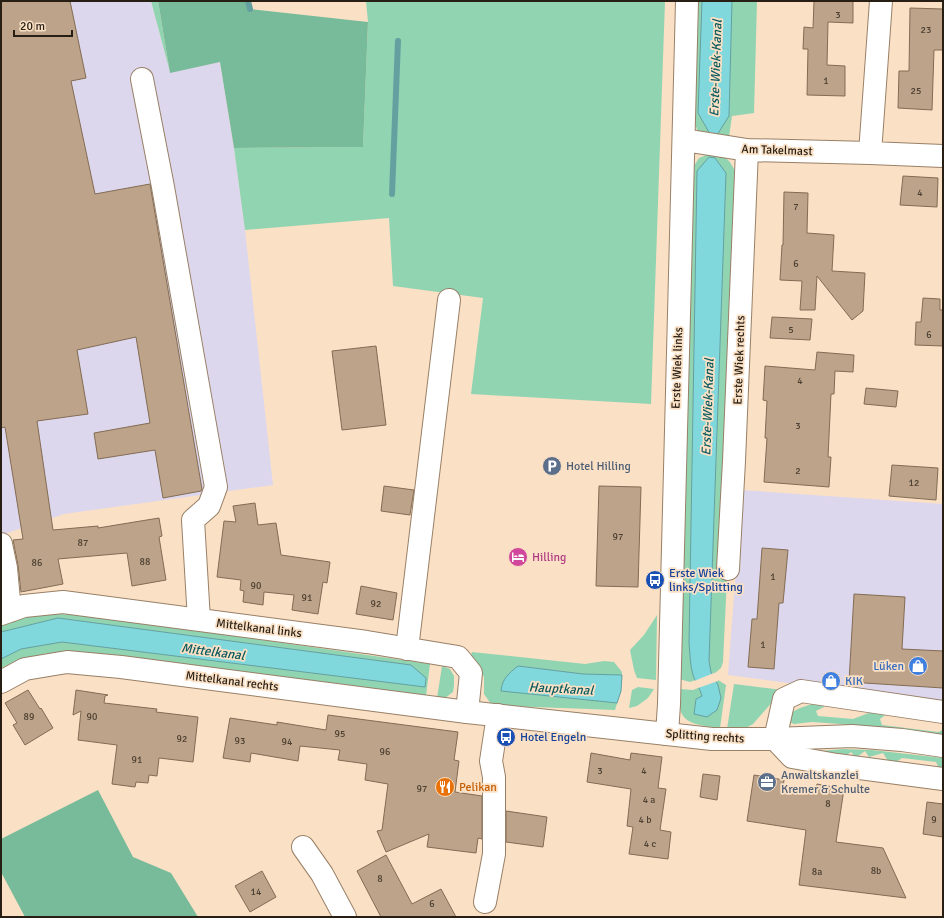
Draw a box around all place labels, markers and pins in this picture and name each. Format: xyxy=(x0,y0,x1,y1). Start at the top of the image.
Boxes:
parking icon: Hotel Hilling xyxy=(541,455,563,477)
place label: Hotel Hilling xyxy=(566,459,631,474)
hotel icon: Hilling xyxy=(507,546,529,568)
place label: Hilling xyxy=(532,550,566,565)
place label: Erste Wiek links/Splitting xyxy=(669,566,743,595)
bus stop icon: Erste Wiek links/Splitting xyxy=(644,569,666,591)
shop icon: Lüken xyxy=(907,655,929,677)
place label: Lüken xyxy=(873,659,904,674)
shop icon: KIK xyxy=(820,670,842,692)
place label: KIK xyxy=(845,674,863,689)
bus stop icon: Hotel Engeln xyxy=(495,726,517,748)
place label: Hotel Engeln xyxy=(520,730,586,745)
place label: Anwaltskanzlei Kremer & Schulte xyxy=(781,768,870,797)
office icon: Anwaltskanzlei Kremer & Schulte xyxy=(756,771,778,793)
restaurant icon: Pelikan xyxy=(434,776,456,798)
place label: Pelikan xyxy=(459,780,497,795)

